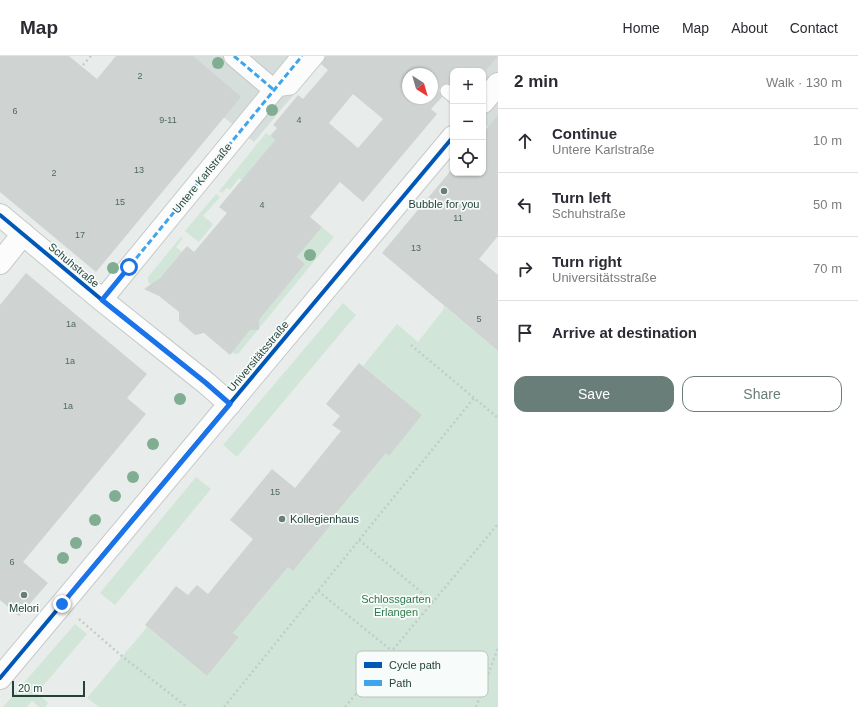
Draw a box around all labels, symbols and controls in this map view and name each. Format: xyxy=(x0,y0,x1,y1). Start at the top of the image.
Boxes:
text: Map xyxy=(20,17,58,38)
text: Home xyxy=(623,20,660,36)
text: Map xyxy=(682,20,709,36)
text: About xyxy=(731,20,768,36)
text: Contact xyxy=(790,20,838,36)
north arrow xyxy=(402,68,438,104)
map controls xyxy=(450,68,486,176)
button: + xyxy=(450,68,486,104)
house number: 2 xyxy=(137,71,143,81)
text: 2 min xyxy=(514,72,558,91)
text: Walk · 130 m xyxy=(766,75,842,90)
button: − xyxy=(450,104,486,140)
house number: 6 xyxy=(12,106,18,116)
house number: 9-11 xyxy=(159,115,177,125)
house number: 4 xyxy=(296,115,302,125)
text: Continue xyxy=(552,125,617,142)
icon: ahead xyxy=(514,130,536,152)
text: 10 m xyxy=(813,133,842,148)
street label: Untere Karlstraße xyxy=(170,140,234,216)
button: locate xyxy=(450,140,486,176)
text: Untere Karlstraße xyxy=(552,142,655,157)
house number: 13 xyxy=(134,165,144,175)
house number: 2 xyxy=(51,168,57,178)
marker: Bubble for you xyxy=(439,186,449,196)
text: Turn left xyxy=(552,189,611,206)
icon: left xyxy=(514,194,536,216)
house number: 15 xyxy=(115,197,125,207)
text: 50 m xyxy=(813,197,842,212)
place label: Bubble for you xyxy=(409,198,479,210)
house number: 4 xyxy=(259,200,265,210)
text: Schuhstraße xyxy=(552,206,626,221)
house number: 11 xyxy=(453,213,463,223)
house number: 17 xyxy=(75,230,85,240)
street label: Schuhstraße xyxy=(46,240,102,290)
house number: 13 xyxy=(411,243,421,253)
text: Turn right xyxy=(552,253,622,270)
route start xyxy=(120,258,138,276)
icon: right xyxy=(514,258,536,280)
text: 70 m xyxy=(813,261,842,276)
text: Universitätsstraße xyxy=(552,270,657,285)
house number: 5 xyxy=(476,314,482,324)
street label: Universitätsstraße xyxy=(225,318,291,394)
house number: 1a xyxy=(66,319,76,329)
icon: arrive xyxy=(514,322,536,344)
text: Arrive at destination xyxy=(552,324,697,341)
house number: 1a xyxy=(65,356,75,366)
button: Save xyxy=(514,376,674,412)
button: Share xyxy=(682,376,842,412)
house number: 1a xyxy=(63,401,73,411)
house number: 15 xyxy=(270,487,280,497)
place label: Kollegienhaus xyxy=(290,513,360,525)
marker: Kollegienhaus xyxy=(277,514,287,524)
house number: 6 xyxy=(9,557,15,567)
marker: Melori xyxy=(19,590,29,600)
park label: Schlossgarten Erlangen xyxy=(361,593,431,618)
route end xyxy=(53,595,71,613)
place label: Melori xyxy=(9,602,39,614)
legend xyxy=(356,651,488,697)
text: Cycle path xyxy=(389,659,441,671)
text: Path xyxy=(389,677,412,689)
scale bar xyxy=(12,679,85,698)
text: 20 m xyxy=(18,682,42,694)

